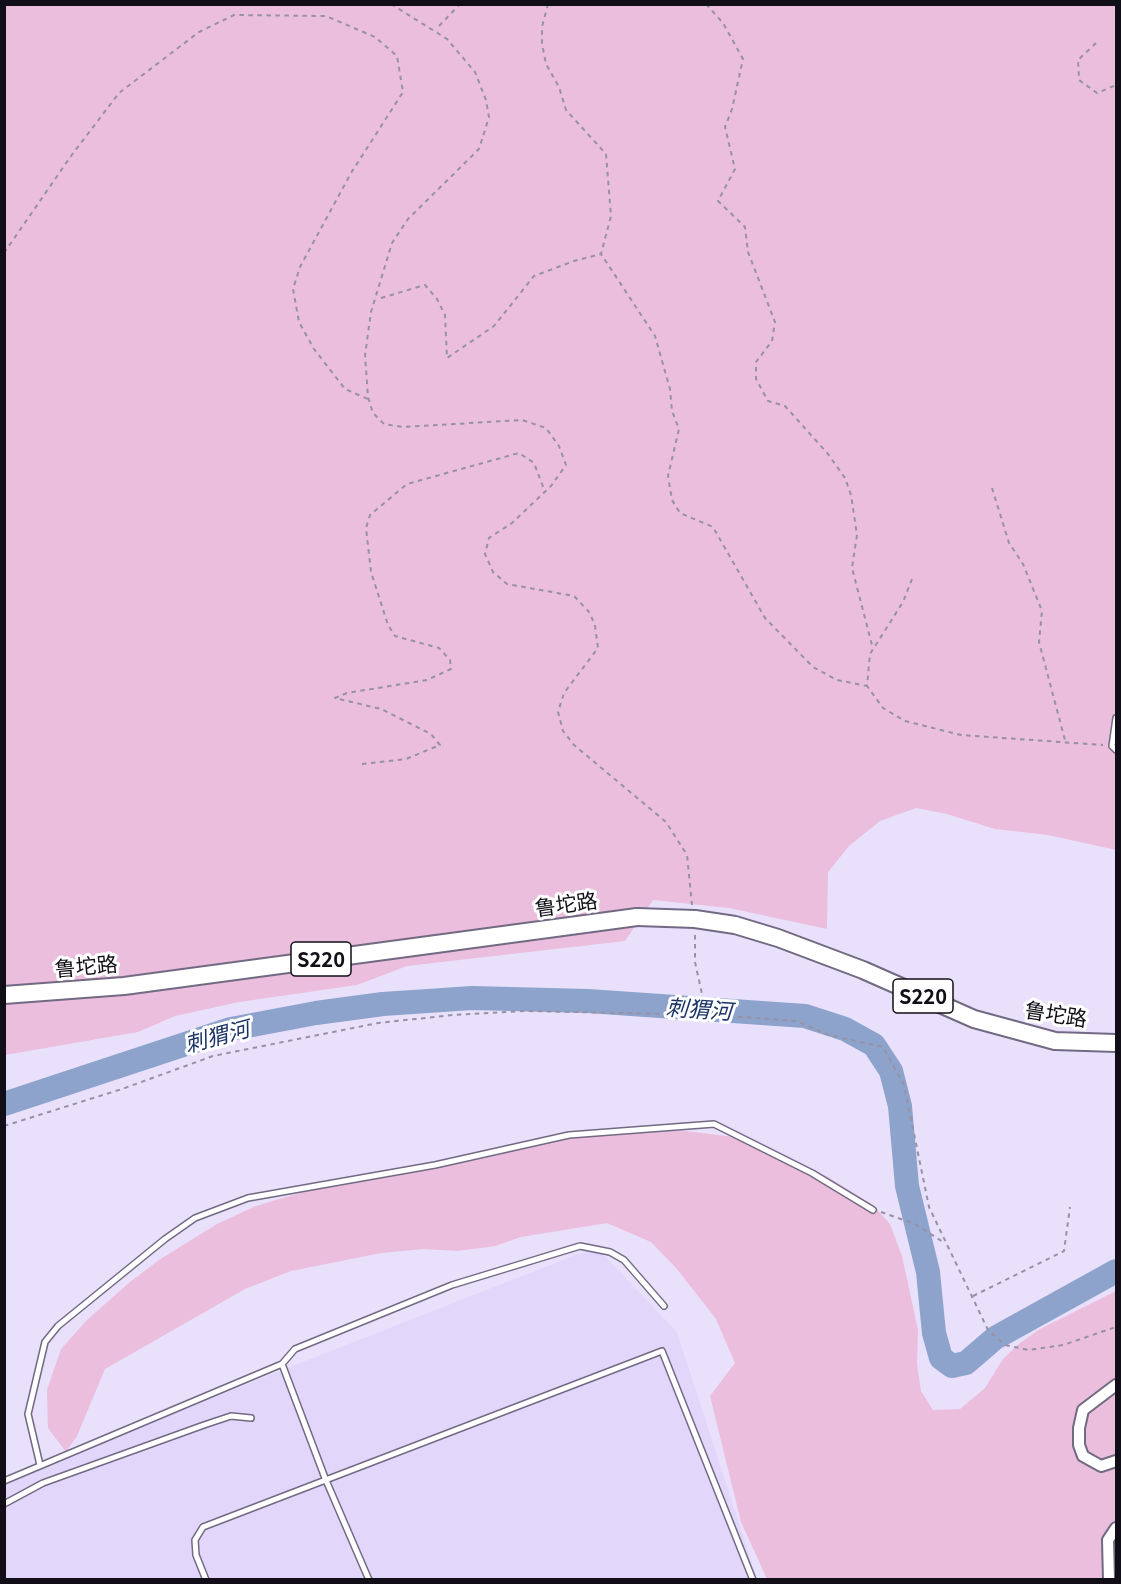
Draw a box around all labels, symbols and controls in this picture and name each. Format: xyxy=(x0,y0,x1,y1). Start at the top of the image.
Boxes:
street label: 鲁坨路 xyxy=(533,887,599,921)
road number: S220 xyxy=(291,942,351,976)
street label: 鲁坨路 xyxy=(54,951,118,981)
road number: S220 xyxy=(893,979,953,1013)
water label: 刺猬河 xyxy=(665,994,733,1024)
street label: 鲁坨路 xyxy=(1023,997,1089,1031)
water label: 刺猬河 xyxy=(182,1015,252,1057)

